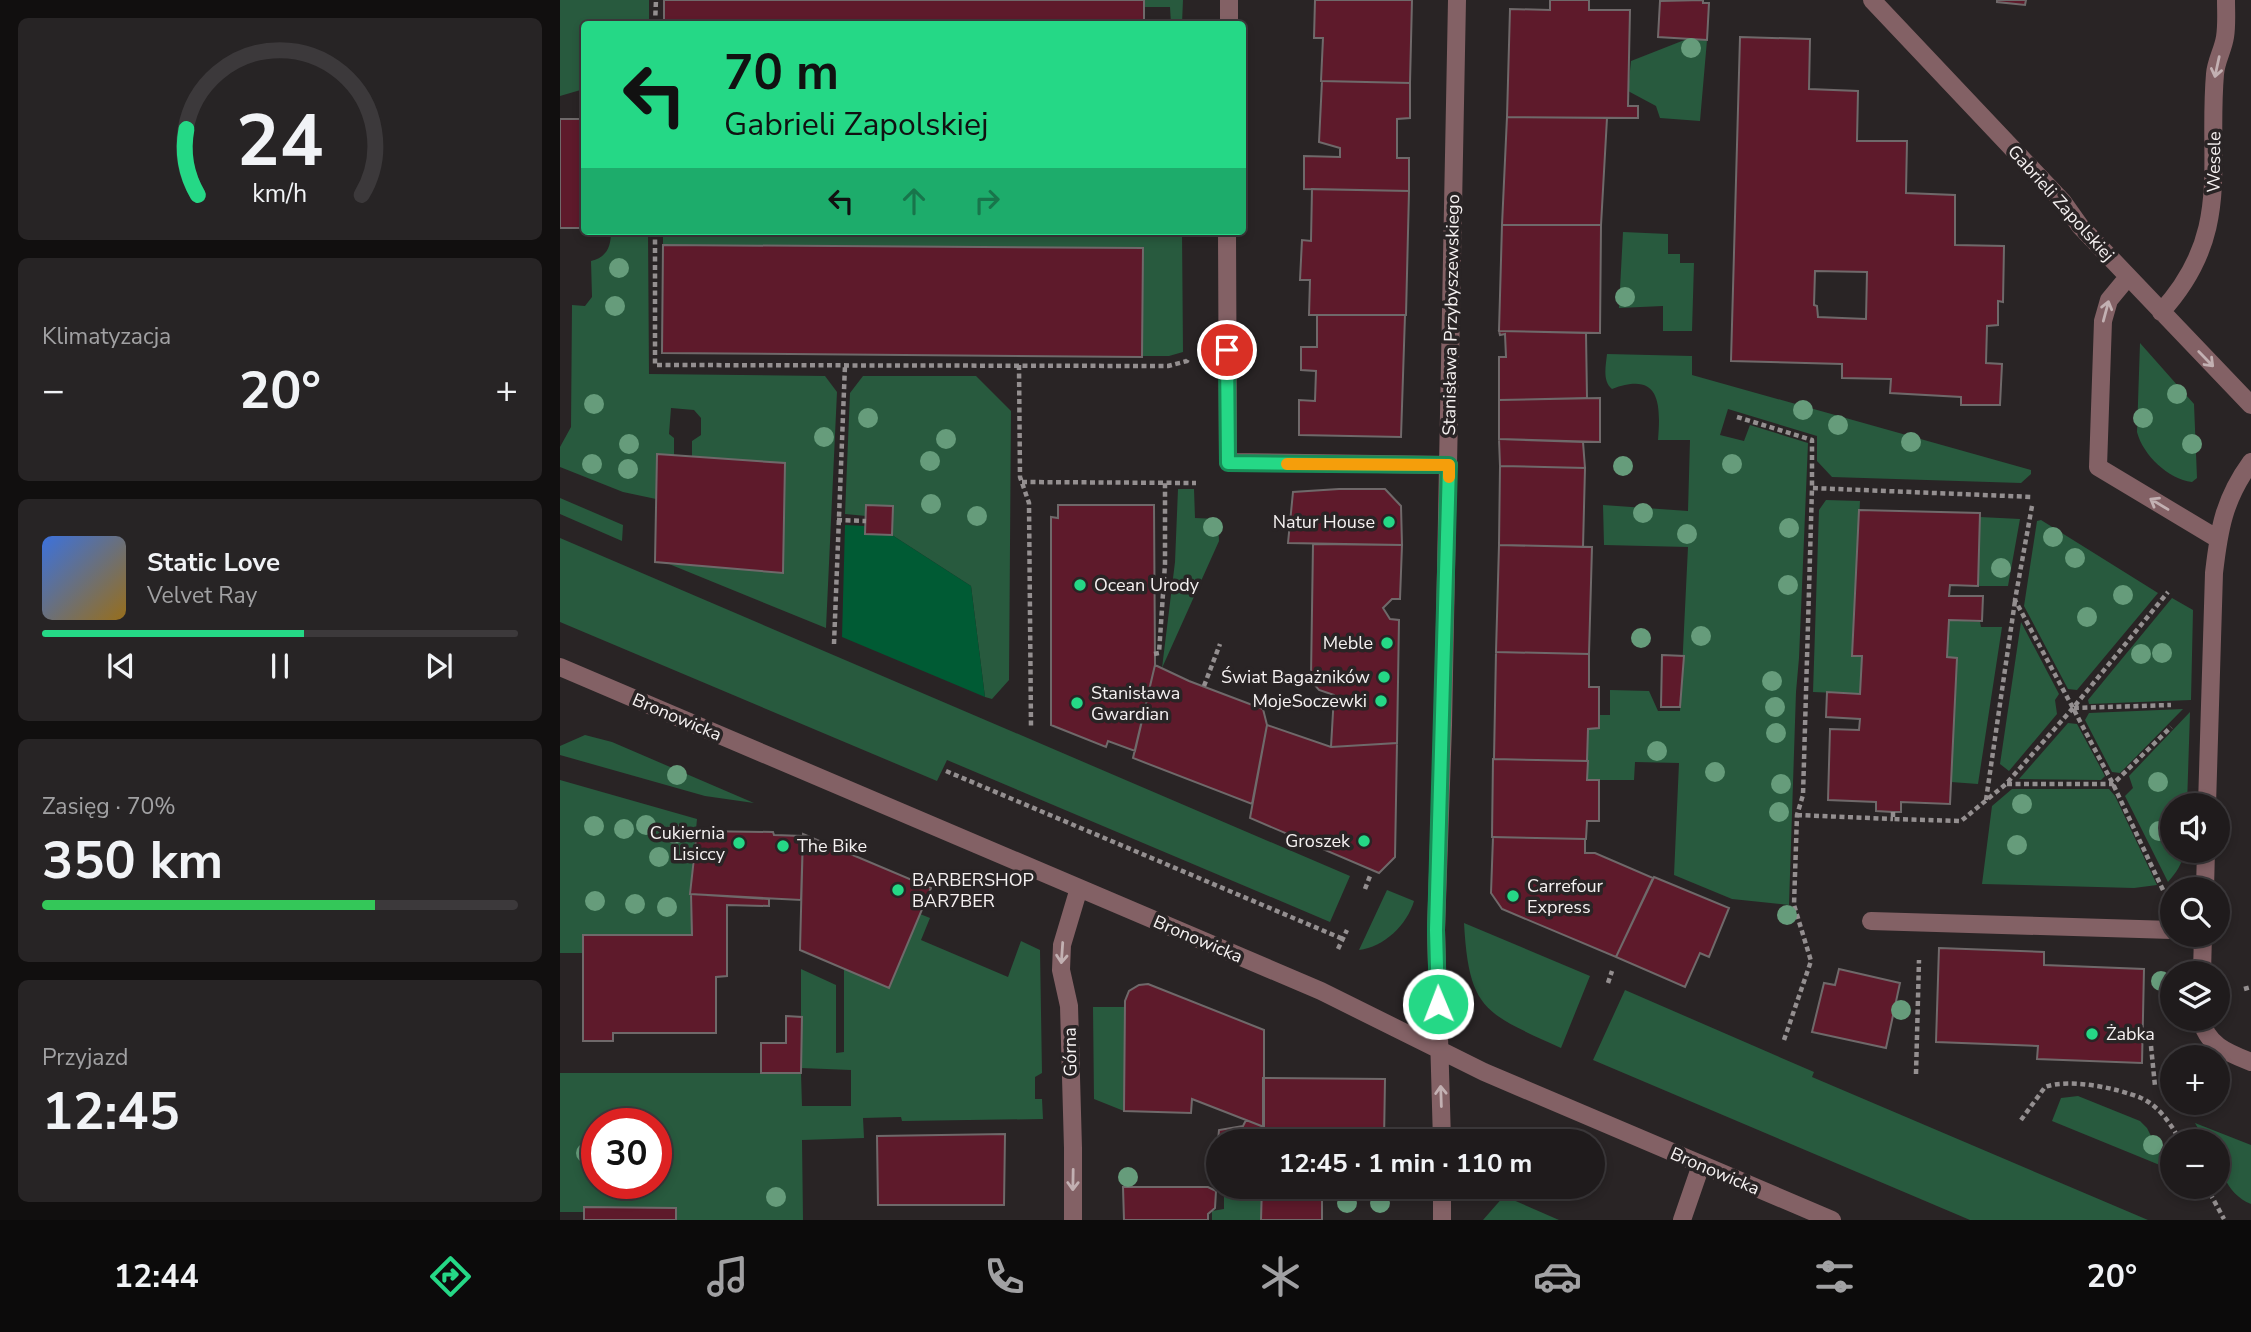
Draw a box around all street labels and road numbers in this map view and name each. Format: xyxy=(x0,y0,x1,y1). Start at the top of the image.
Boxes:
street label: Wesele xyxy=(2201,131,2227,193)
street label: Gabrieli Zapolskiej xyxy=(2002,140,2120,266)
street label: Stanisława Przybyszewskiego xyxy=(1437,194,1465,436)
street label: Bronowicka xyxy=(629,687,725,747)
street label: Bronowicka xyxy=(1150,909,1246,969)
street label: Górna xyxy=(1058,1027,1082,1077)
street label: Bronowicka xyxy=(1667,1141,1763,1201)

